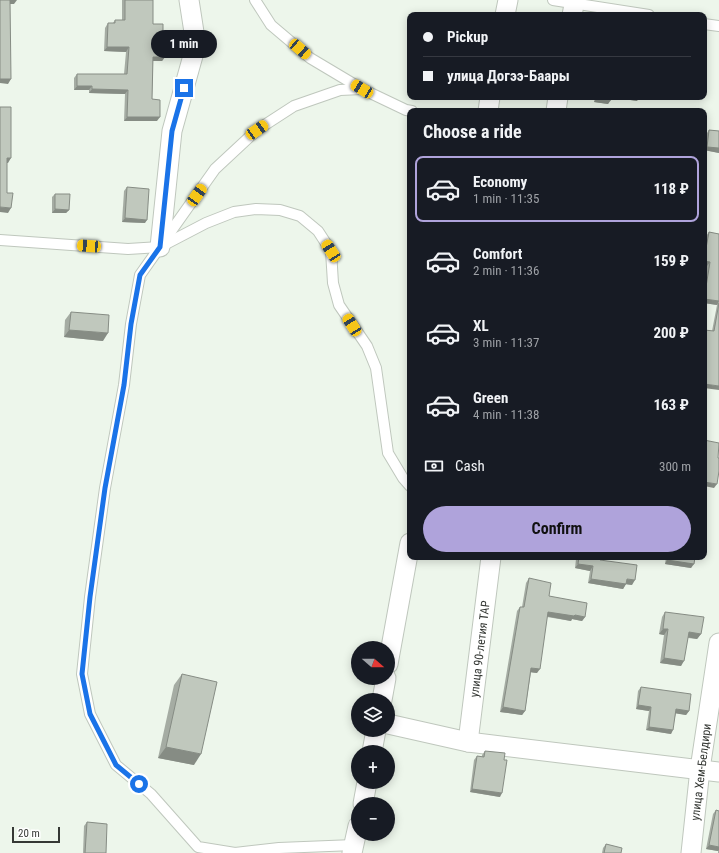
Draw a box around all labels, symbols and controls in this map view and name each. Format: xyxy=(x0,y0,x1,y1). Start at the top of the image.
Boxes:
text: Pickup xyxy=(447,28,488,46)
callout: 1 min xyxy=(151,30,217,58)
text: 1 min xyxy=(170,36,198,51)
car xyxy=(287,37,313,61)
text: улица Догээ-Баары xyxy=(447,67,570,85)
car xyxy=(349,78,375,100)
route end xyxy=(175,79,193,97)
car xyxy=(244,118,270,142)
text: Choose a ride xyxy=(423,121,522,142)
icon: car xyxy=(425,171,461,207)
text: Economy xyxy=(473,173,527,191)
text: 118 ₽ xyxy=(653,180,689,198)
car xyxy=(185,182,209,208)
text: 1 min · 11:35 xyxy=(473,191,539,206)
car xyxy=(319,238,343,264)
car xyxy=(77,239,101,253)
icon: car xyxy=(425,243,461,279)
text: Comfort xyxy=(473,245,522,263)
text: 159 ₽ xyxy=(653,252,689,270)
text: 2 min · 11:36 xyxy=(473,263,539,278)
car xyxy=(341,312,363,338)
icon: car xyxy=(425,315,461,351)
text: XL xyxy=(473,317,489,335)
text: 200 ₽ xyxy=(653,324,689,342)
text: 3 min · 11:37 xyxy=(473,335,539,350)
icon: car xyxy=(425,387,461,423)
text: Green xyxy=(473,389,508,407)
text: 163 ₽ xyxy=(653,396,689,414)
text: 4 min · 11:38 xyxy=(473,407,539,422)
icon: cash xyxy=(423,455,445,477)
text: Cash xyxy=(455,457,485,475)
text: 300 m xyxy=(659,459,691,474)
button: Confirm xyxy=(423,506,691,552)
street label: улица 90-летия ТАР xyxy=(467,600,493,698)
north arrow xyxy=(351,641,395,685)
map controls xyxy=(351,641,395,841)
button: layers xyxy=(351,693,395,737)
street label: улица Хем-Белдири xyxy=(688,723,714,821)
button: + xyxy=(351,745,395,789)
route start xyxy=(130,775,148,793)
button: − xyxy=(351,797,395,841)
scale bar xyxy=(12,825,60,844)
text: 20 m xyxy=(18,827,40,840)

